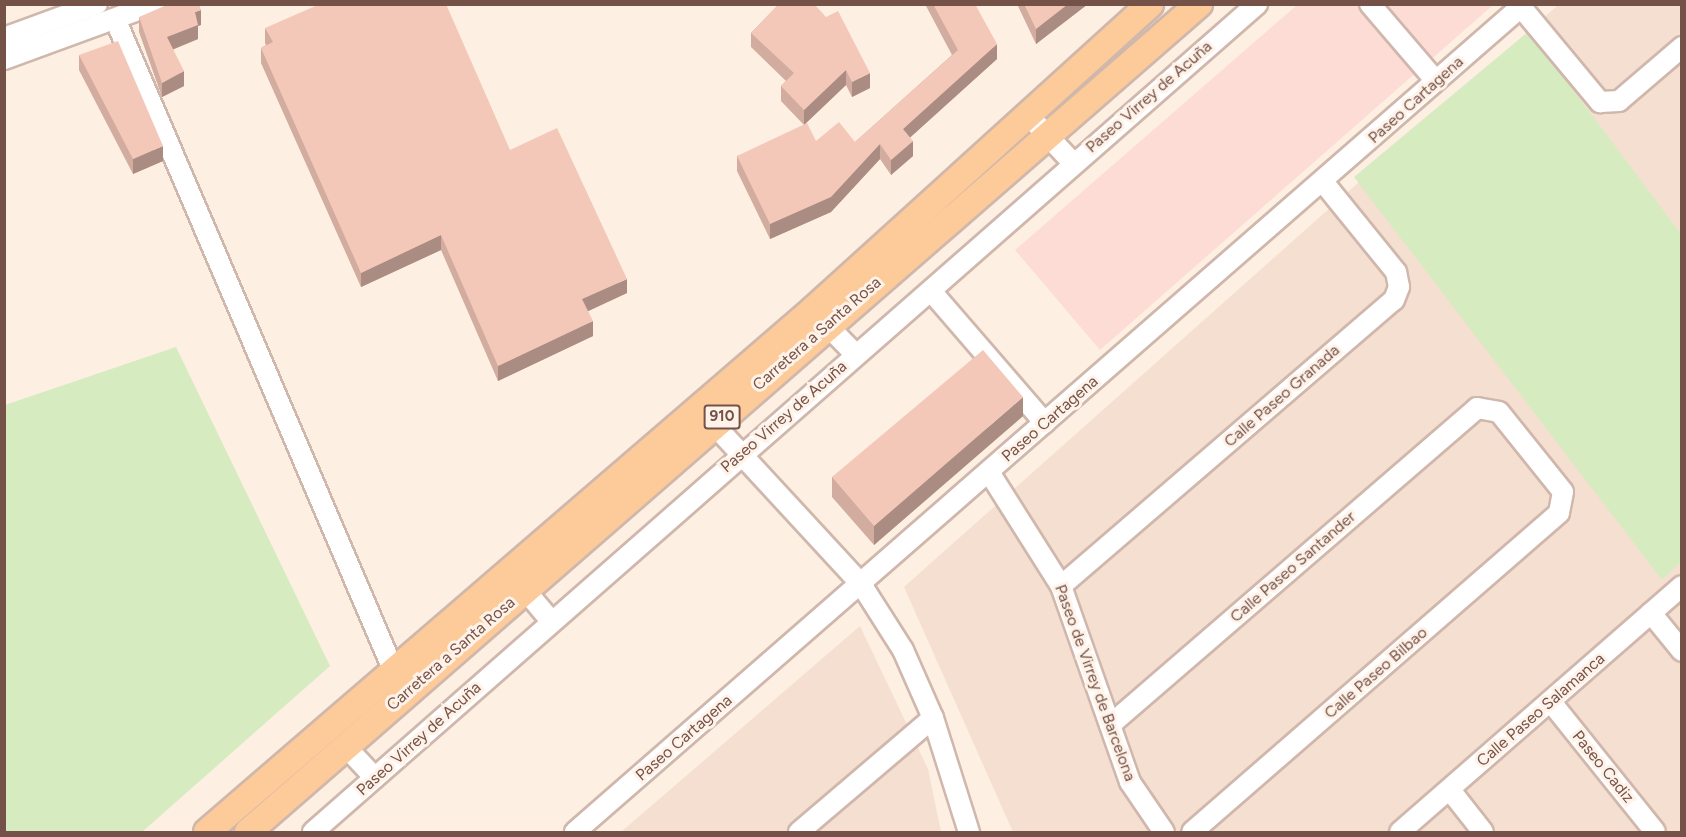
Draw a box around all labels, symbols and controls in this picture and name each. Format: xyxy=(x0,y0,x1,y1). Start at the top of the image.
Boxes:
street label: Paseo Virrey de Acuña xyxy=(1082,37,1216,157)
street label: Paseo Cartagena xyxy=(1365,52,1467,148)
street label: Carretera a Santa Rosa xyxy=(749,273,885,395)
street label: Calle Paseo Granada xyxy=(1220,341,1344,451)
street label: Paseo Virrey de Acuña xyxy=(717,357,851,477)
street label: Paseo Cartagena xyxy=(998,372,1102,466)
road number: 910 xyxy=(702,405,742,429)
street label: Calle Paseo Santander xyxy=(1226,507,1360,627)
street label: Paseo de Virrey de Barcelona xyxy=(1050,582,1140,784)
street label: Carretera a Santa Rosa xyxy=(383,593,519,715)
street label: Calle Paseo Bilbao xyxy=(1321,623,1431,723)
street label: Calle Paseo Salamanca xyxy=(1473,649,1609,771)
street label: Paseo Virrey de Acuña xyxy=(353,678,485,800)
street label: Paseo Cartagena xyxy=(632,691,736,785)
street label: Paseo Cadiz xyxy=(1568,727,1638,807)

